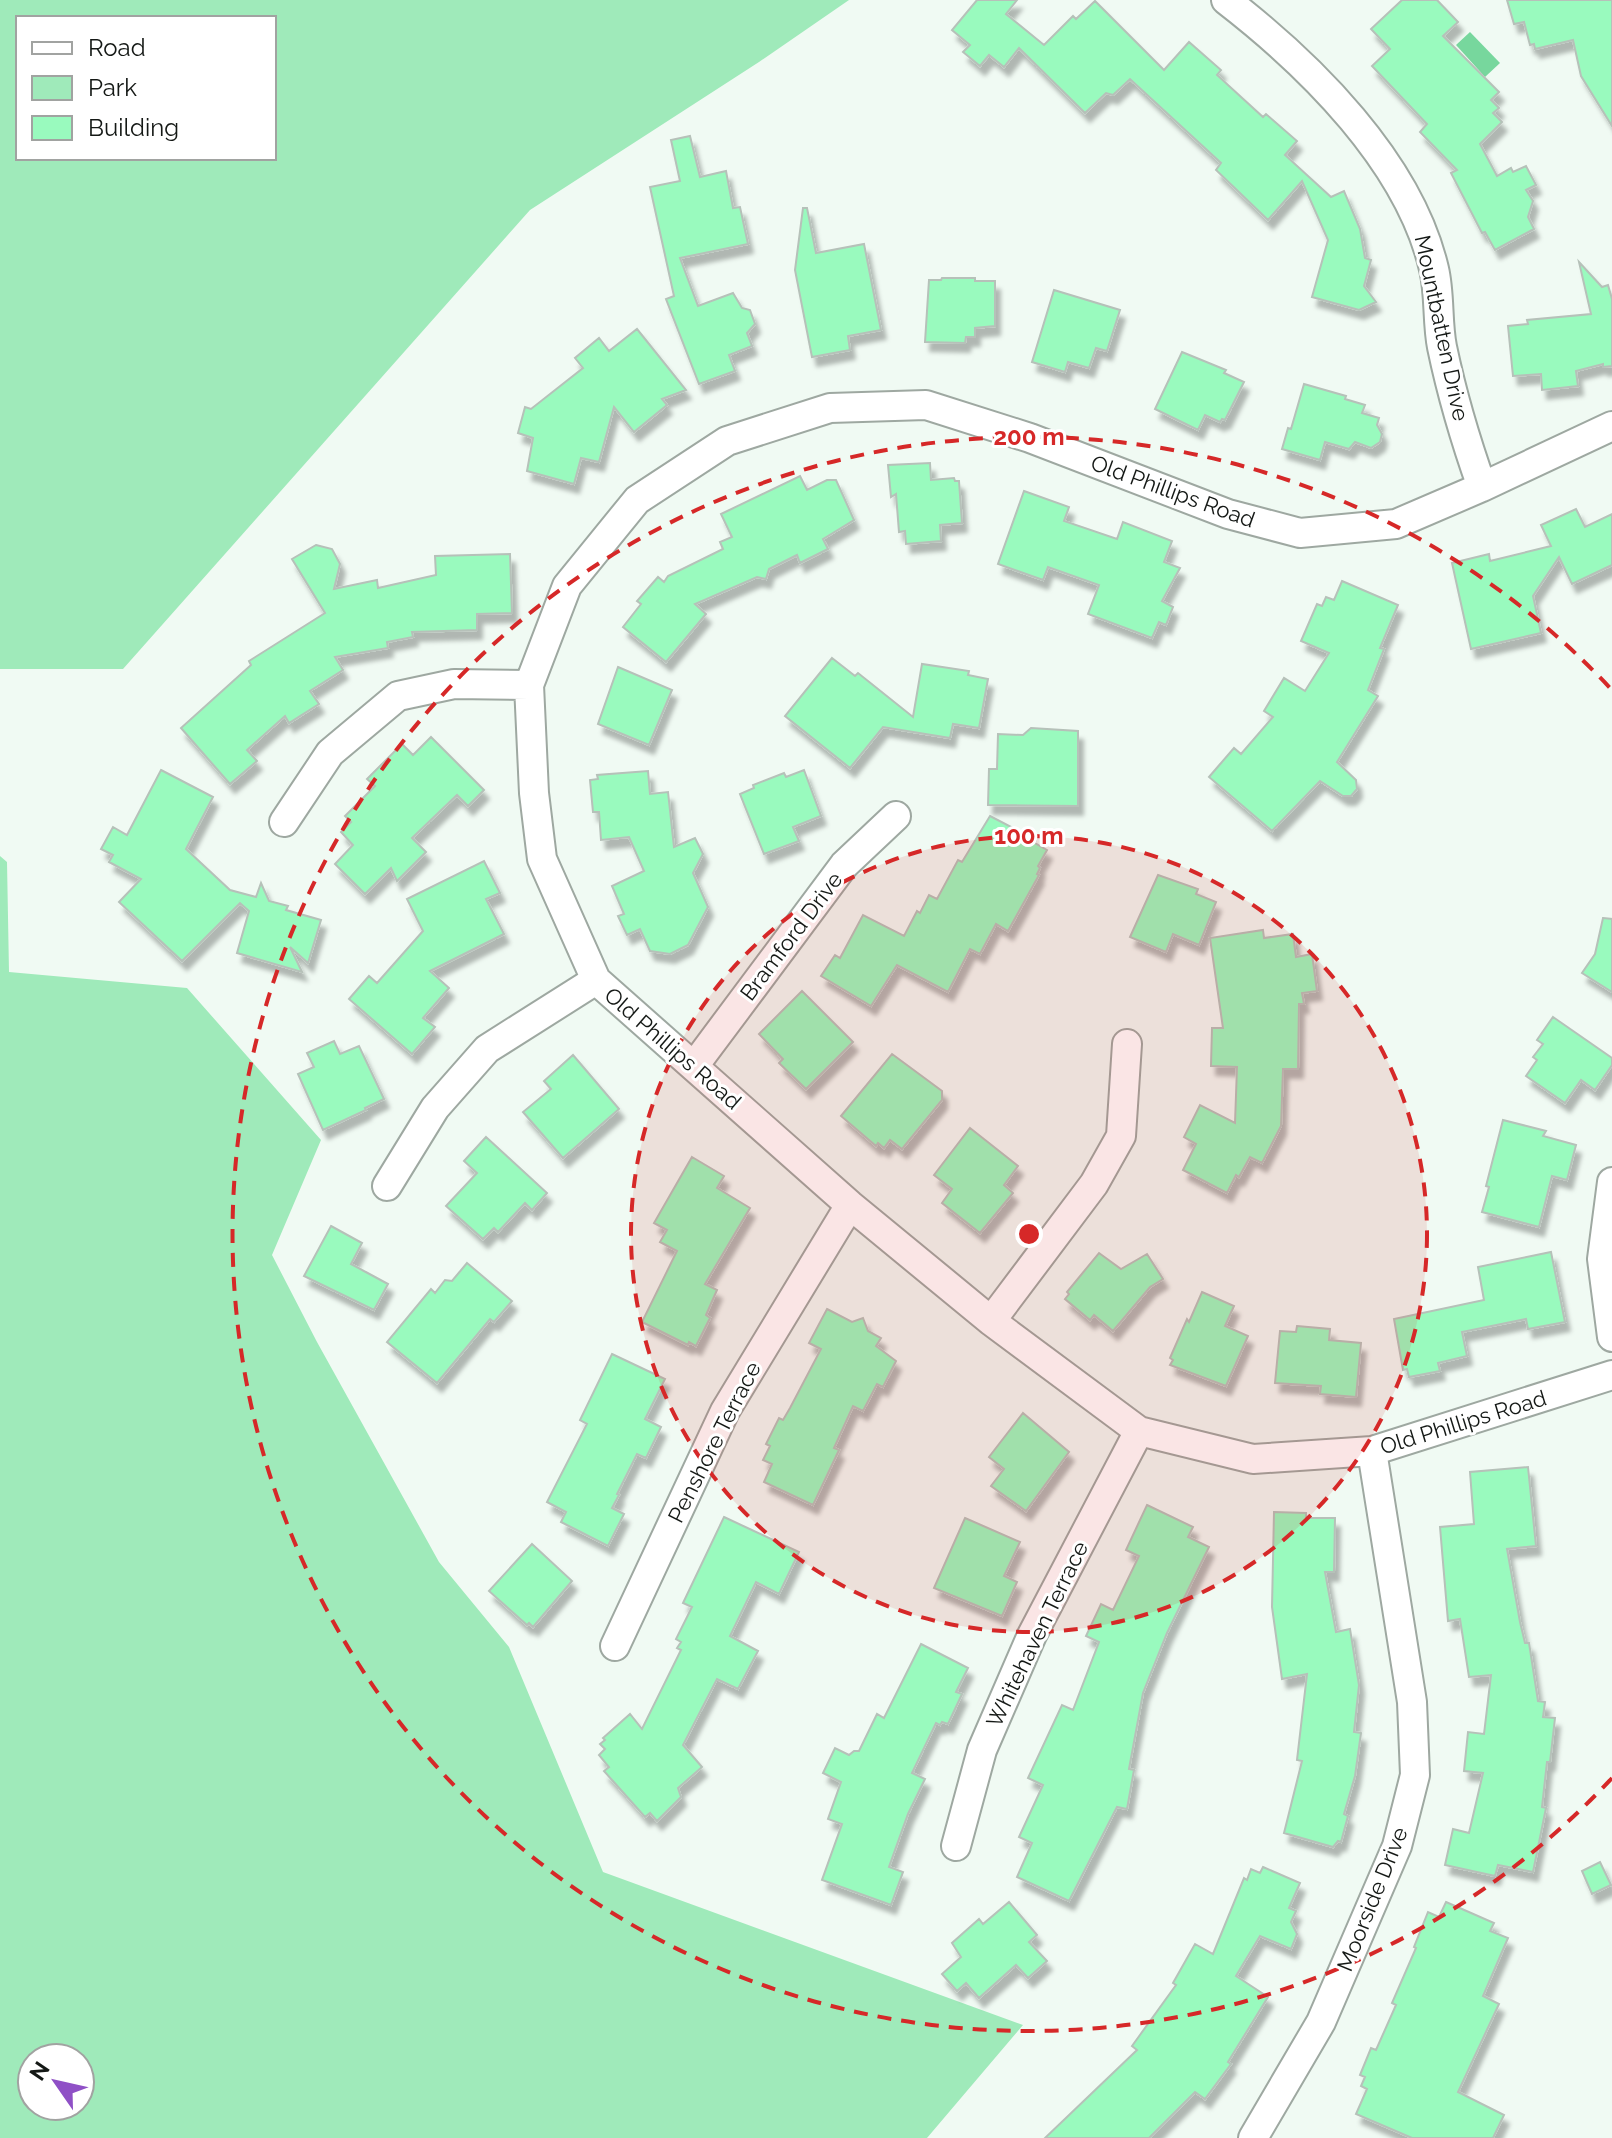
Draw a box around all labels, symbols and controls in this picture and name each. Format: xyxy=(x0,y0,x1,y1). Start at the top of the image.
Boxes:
legend xyxy=(16,16,276,160)
text: Road xyxy=(88,33,146,62)
text: Park xyxy=(88,73,137,102)
text: Building xyxy=(88,113,179,142)
street label: Mountbatten Drive xyxy=(1410,233,1474,423)
text: 200 m xyxy=(993,422,1065,451)
street label: Old Phillips Road xyxy=(1088,449,1258,533)
text: 100 m xyxy=(994,821,1064,850)
street label: Bramford Drive xyxy=(734,867,848,1005)
street label: Old Phillips Road xyxy=(599,982,747,1114)
centre of rings xyxy=(1015,1220,1043,1248)
street label: Penshore Terrace xyxy=(662,1357,766,1527)
street label: Old Phillips Road xyxy=(1377,1384,1549,1460)
street label: Whitehaven Terrace xyxy=(981,1537,1093,1731)
street label: Moorside Drive xyxy=(1331,1823,1413,1975)
north arrow xyxy=(16,2042,96,2122)
text: N xyxy=(24,2057,55,2085)

